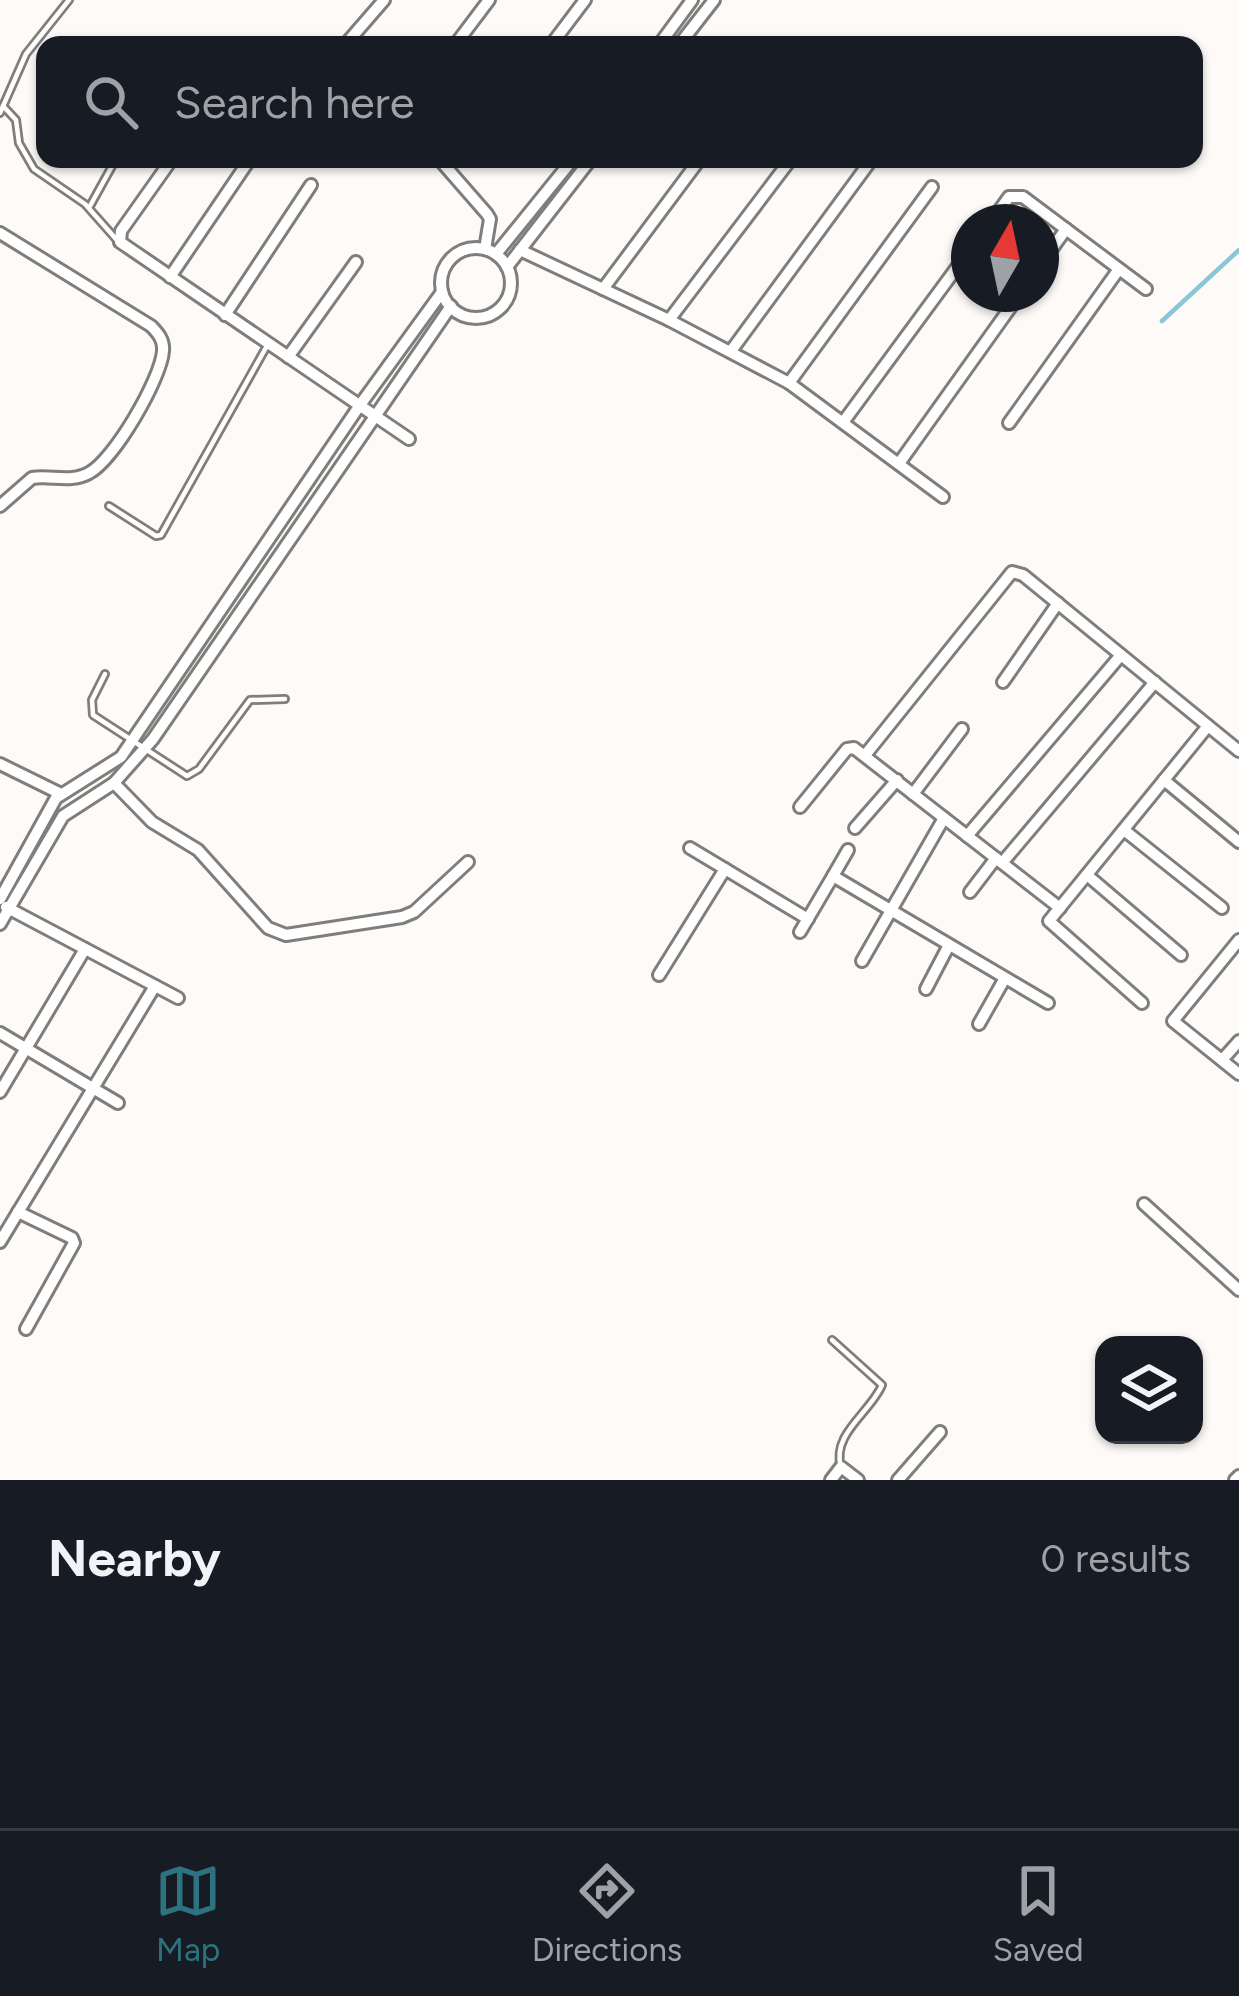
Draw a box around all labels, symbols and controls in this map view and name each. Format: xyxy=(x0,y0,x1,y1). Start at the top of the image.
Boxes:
search box xyxy=(36,36,1203,168)
icon: search xyxy=(78,69,144,135)
text: Search here xyxy=(174,75,414,129)
north arrow xyxy=(951,204,1059,312)
map controls xyxy=(1095,1336,1203,1444)
button: layers xyxy=(1095,1336,1203,1444)
text: Nearby xyxy=(48,1528,221,1589)
text: 0 results xyxy=(1040,1535,1191,1582)
tab: Map xyxy=(155,1858,221,1969)
tab: Directions xyxy=(532,1858,682,1969)
tab: Saved xyxy=(993,1858,1084,1969)

